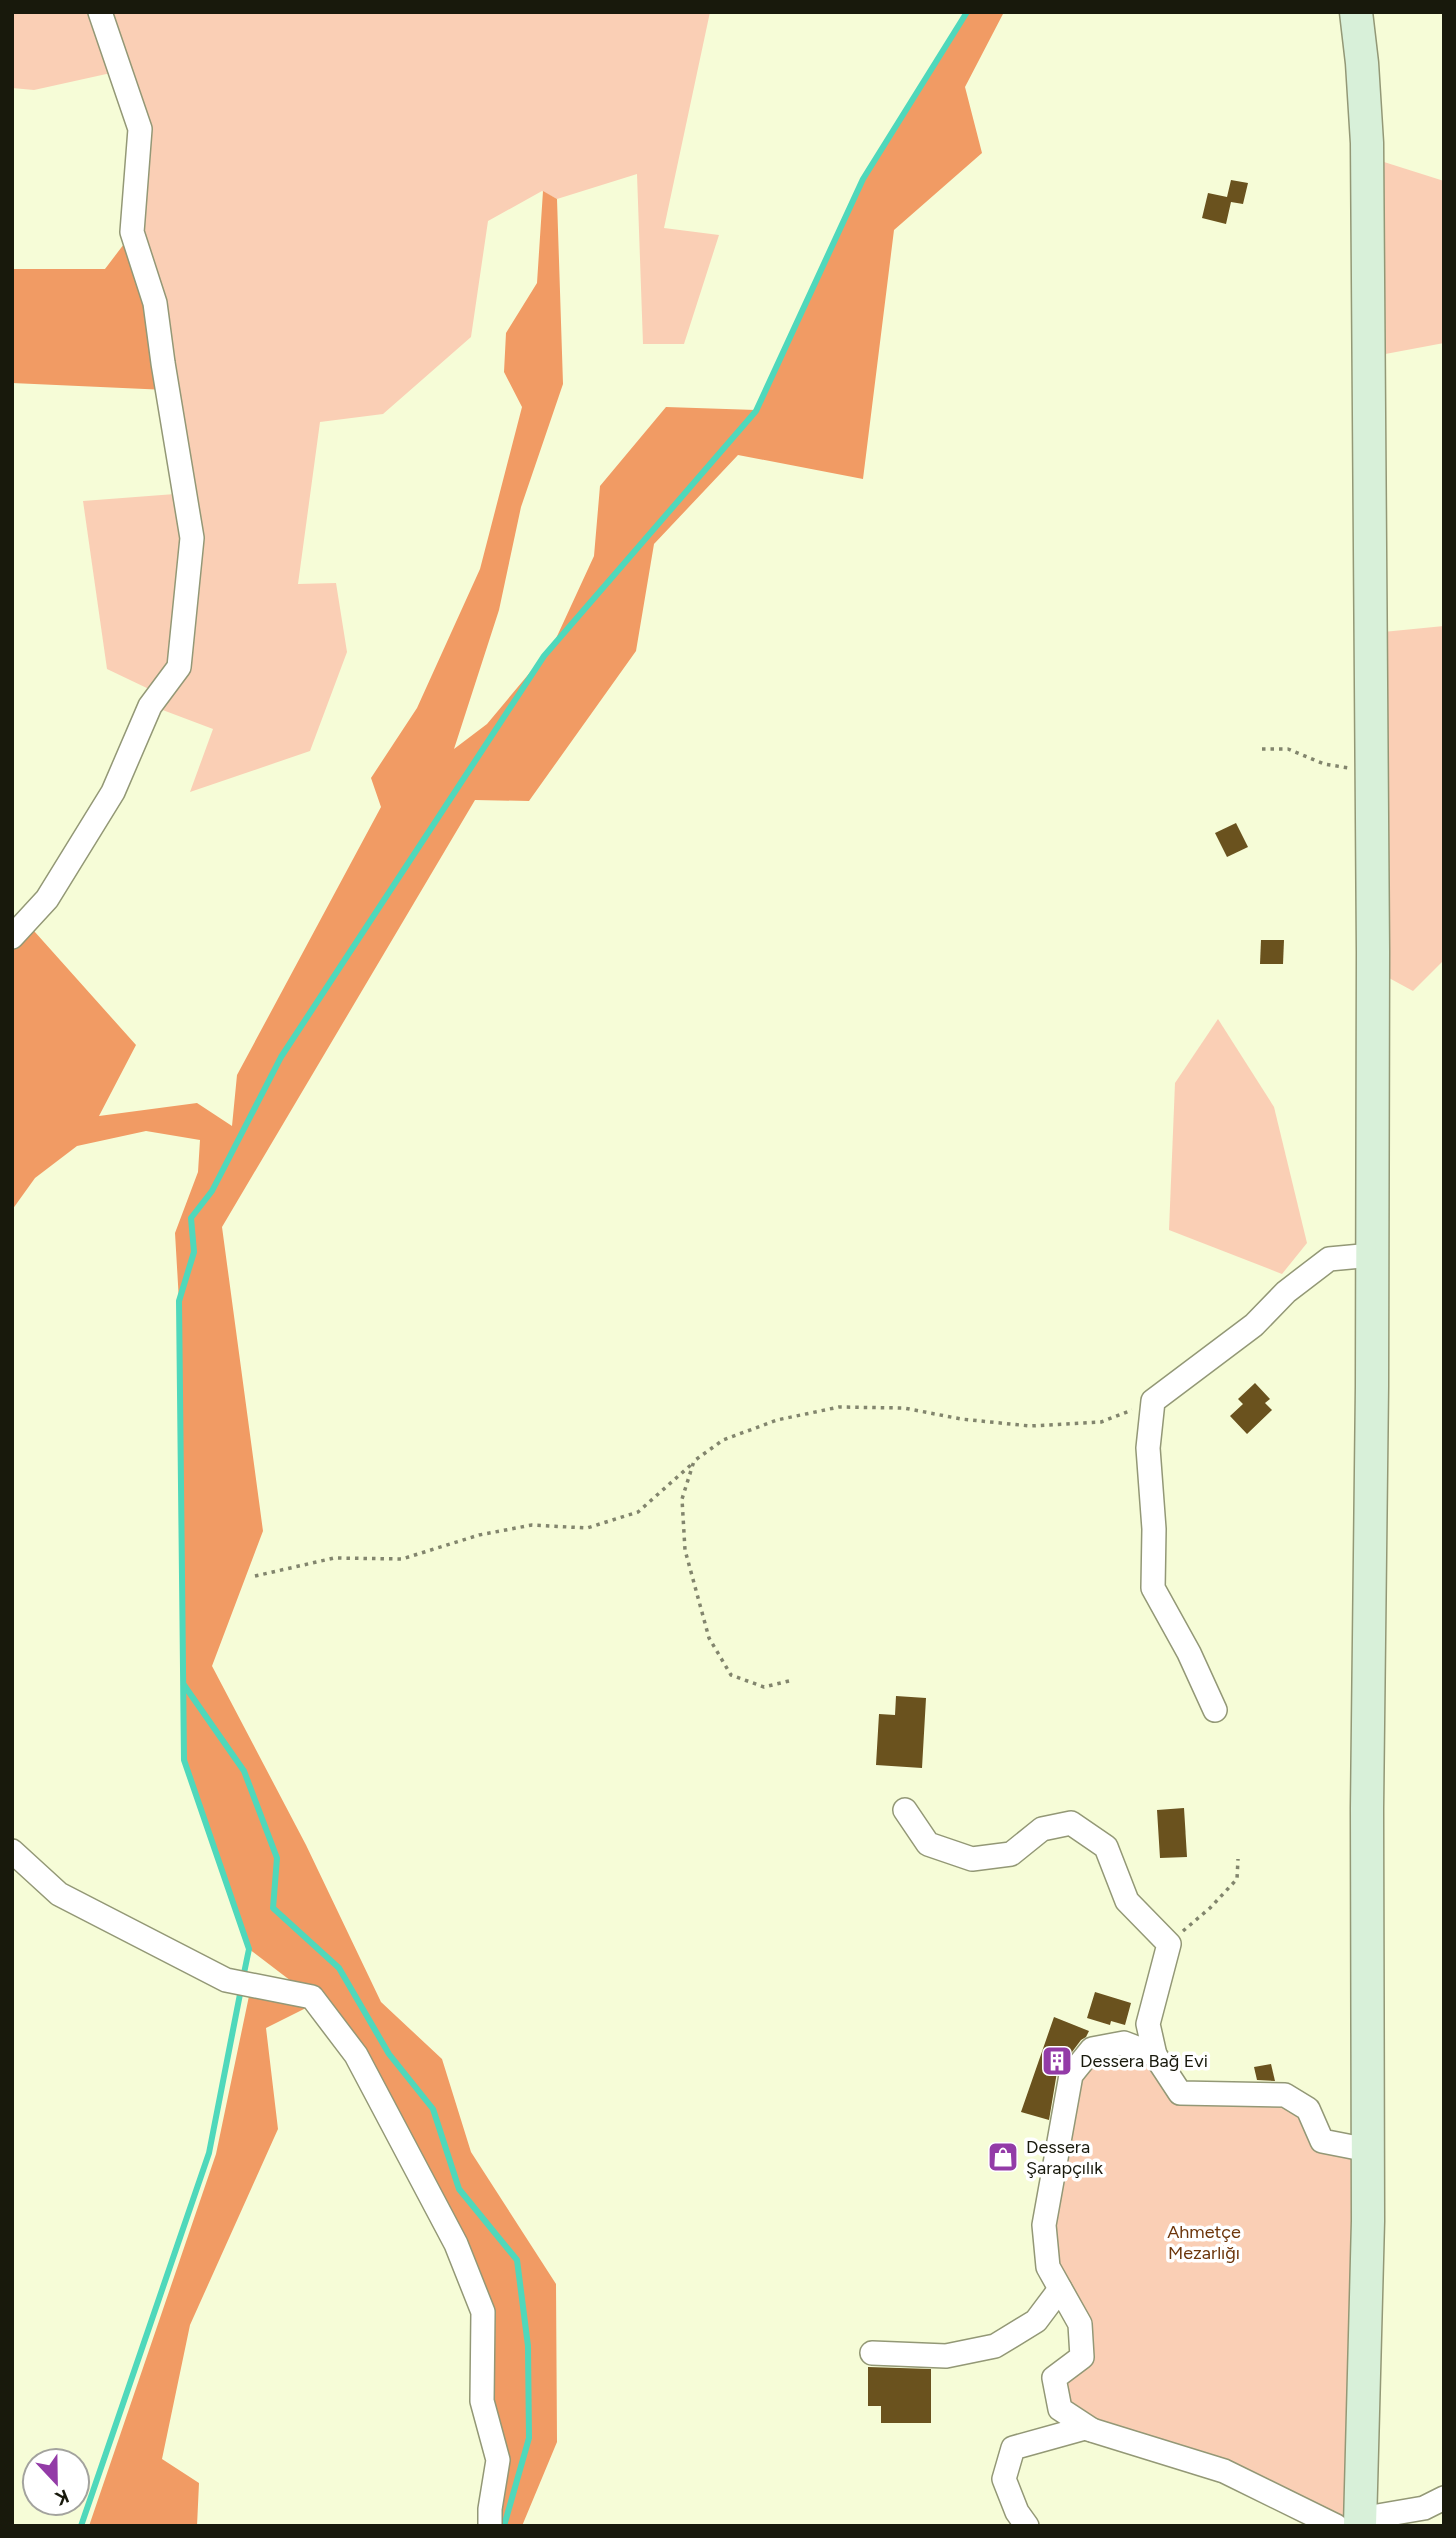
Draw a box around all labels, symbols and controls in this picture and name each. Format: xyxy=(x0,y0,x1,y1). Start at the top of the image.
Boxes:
building icon: Dessera Bağ Evi xyxy=(1040,2044,1074,2078)
place label: Dessera Bağ Evi xyxy=(1080,2050,1208,2072)
place label: Dessera Şarapçılık xyxy=(1026,2136,1103,2179)
shop icon: Dessera Şarapçılık xyxy=(986,2140,1020,2174)
park label: Ahmetçe Mezarlığı xyxy=(1167,2221,1241,2264)
north arrow xyxy=(21,2447,91,2517)
text: K xyxy=(52,2484,72,2510)

